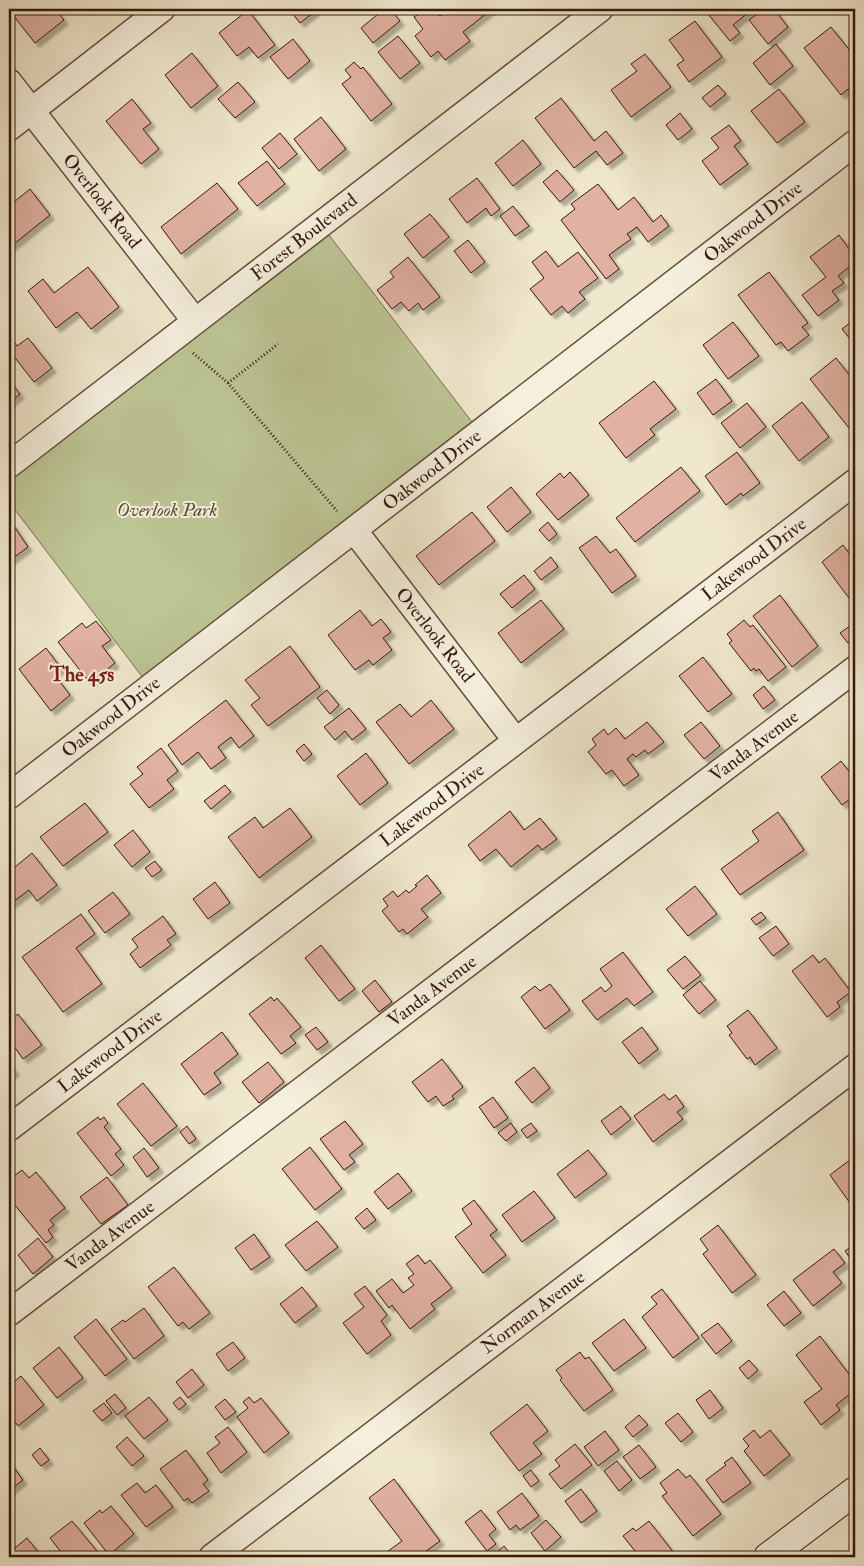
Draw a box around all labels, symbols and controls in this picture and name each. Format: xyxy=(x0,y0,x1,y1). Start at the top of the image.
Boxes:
street label: Overlook Road xyxy=(57,149,147,254)
street label: Oakwood Drive xyxy=(699,176,807,268)
street label: Forest Boulevard xyxy=(246,188,363,286)
street label: Oakwood Drive xyxy=(378,424,486,516)
park label: Overlook Park xyxy=(117,498,217,522)
street label: Lakewood Drive xyxy=(697,512,811,606)
street label: Overlook Road xyxy=(390,583,480,688)
district label: The 45s xyxy=(49,662,114,687)
street label: Oakwood Drive xyxy=(57,671,165,763)
street label: Vanda Avenue xyxy=(705,705,803,787)
street label: Lakewood Drive xyxy=(375,758,489,852)
street label: Vanda Avenue xyxy=(383,950,481,1032)
street label: Lakewood Drive xyxy=(53,1004,167,1098)
street label: Vanda Avenue xyxy=(61,1195,159,1277)
street label: Norman Avenue xyxy=(476,1265,590,1359)

